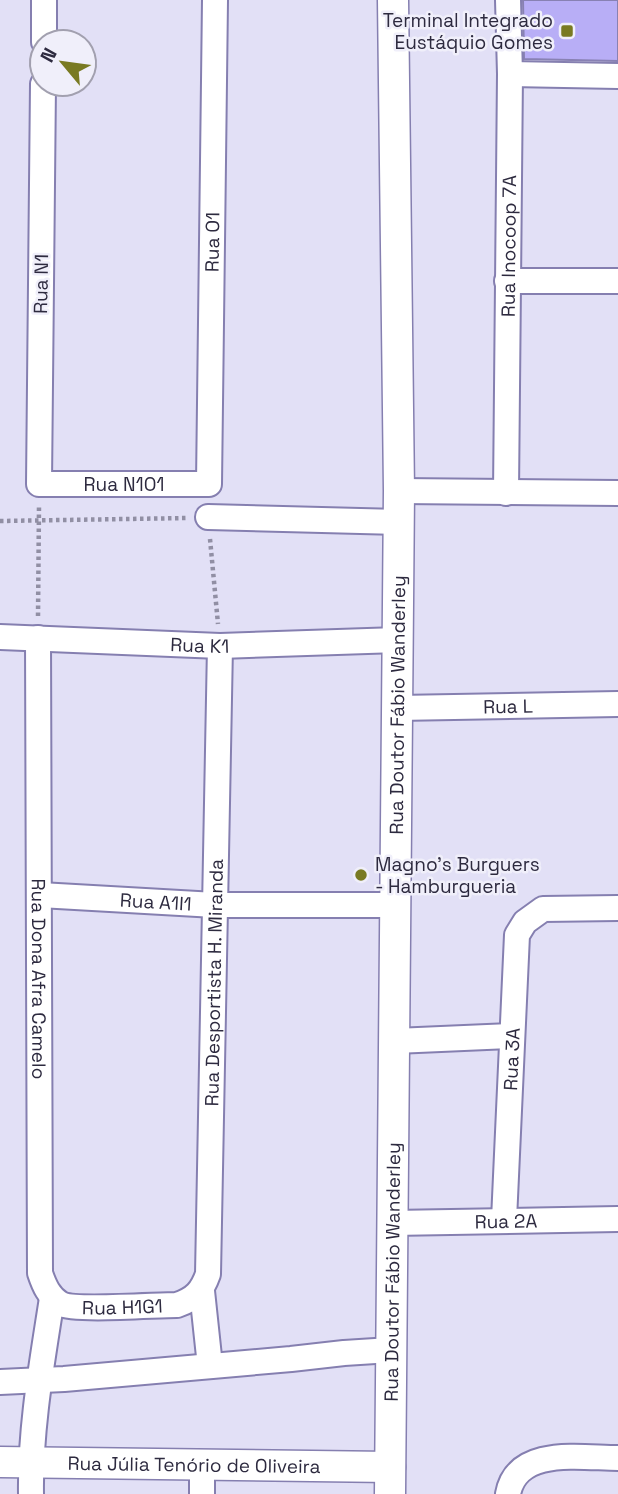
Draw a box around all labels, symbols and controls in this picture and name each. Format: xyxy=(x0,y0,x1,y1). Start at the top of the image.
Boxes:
place label: Terminal Integrado Eustáquio Gomes xyxy=(383,8,553,55)
marker: Terminal Integrado Eustáquio Gomes xyxy=(559,23,575,39)
north arrow xyxy=(28,28,98,98)
text: N xyxy=(35,43,63,67)
street label: Rua Inocoop 7A xyxy=(495,175,522,317)
street label: Rua O1 xyxy=(199,212,225,272)
street label: Rua N1 xyxy=(28,254,54,314)
street label: Rua N1O1 xyxy=(84,472,164,497)
street label: Rua Doutor Fábio Wanderley xyxy=(383,575,411,835)
street label: Rua K1 xyxy=(170,631,230,659)
street label: Rua L xyxy=(483,693,533,719)
place label: Magno's Burguers - Hamburgueria xyxy=(375,852,540,899)
street label: Rua Desportista H. Miranda xyxy=(199,859,228,1107)
marker: Magno's Burguers - Hamburgueria xyxy=(353,867,369,883)
street label: Rua Dona Afra Camelo xyxy=(26,879,52,1079)
street label: Rua A1I1 xyxy=(119,887,192,916)
street label: Rua 3A xyxy=(497,1027,525,1091)
street label: Rua Doutor Fábio Wanderley xyxy=(378,1142,406,1402)
street label: Rua 2A xyxy=(474,1208,538,1234)
street label: Rua H1G1 xyxy=(82,1293,163,1320)
street label: Rua Júlia Tenório de Oliveira xyxy=(67,1450,321,1479)

